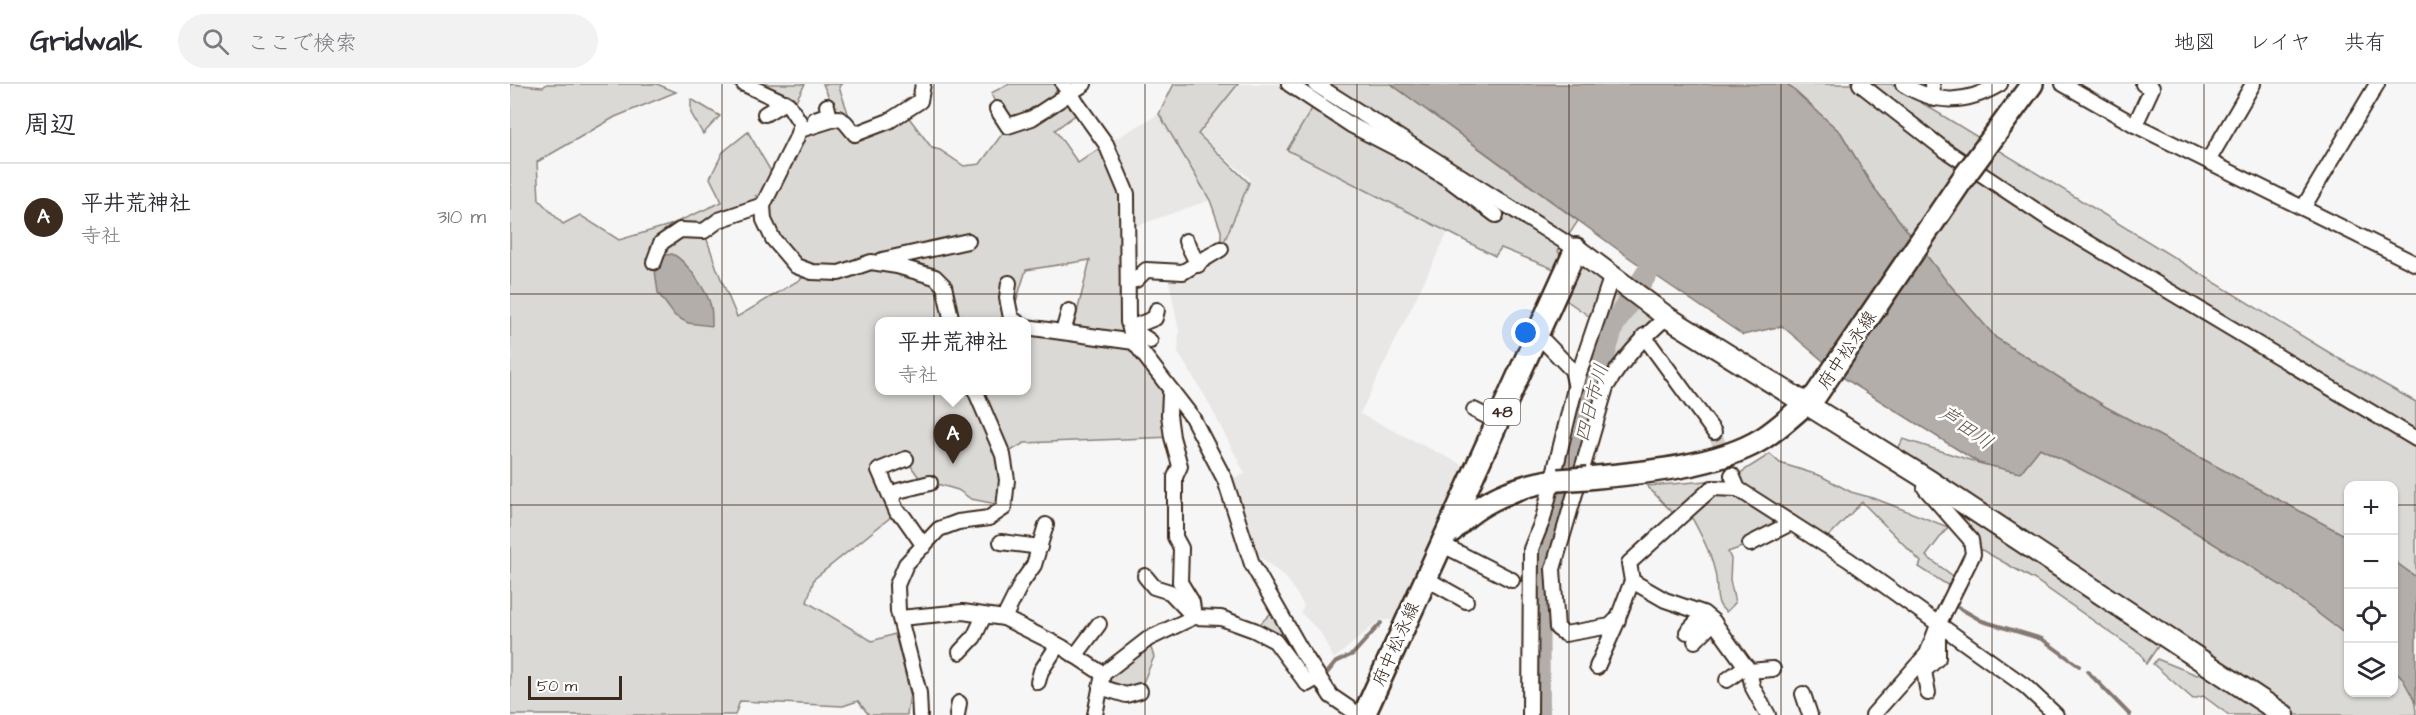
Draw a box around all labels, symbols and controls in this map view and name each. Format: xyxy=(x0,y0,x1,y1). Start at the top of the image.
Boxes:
search box xyxy=(178,14,598,68)
text: Gridwalk xyxy=(30,22,142,61)
icon: search xyxy=(199,25,232,58)
text: ここで検索 xyxy=(247,28,357,59)
text: 地図 xyxy=(2174,28,2216,57)
text: レイヤ xyxy=(2249,28,2311,57)
text: 共有 xyxy=(2344,28,2386,57)
text: 周辺 xyxy=(24,107,76,143)
text: 平井荒神社 xyxy=(81,188,191,219)
text: A xyxy=(37,203,50,231)
text: 310 m xyxy=(437,203,486,231)
text: 寺社 xyxy=(81,222,121,250)
street label: 府中松永線 xyxy=(1811,306,1883,394)
popup xyxy=(875,317,1031,395)
your location xyxy=(1511,318,1540,347)
text: 平井荒神社 xyxy=(898,327,1008,358)
text: 寺社 xyxy=(898,361,938,389)
water label: 四日市川 xyxy=(1568,361,1616,445)
road number: 48 xyxy=(1484,399,1520,425)
water label: 芦田川 xyxy=(1933,399,1999,457)
pin: A xyxy=(934,414,972,464)
map controls xyxy=(2344,481,2398,697)
button: + xyxy=(2344,481,2398,535)
button: − xyxy=(2344,535,2398,589)
button: locate xyxy=(2344,589,2398,643)
street label: 府中松永線 xyxy=(1366,598,1426,690)
button: layers xyxy=(2344,643,2398,697)
scale bar xyxy=(528,673,622,700)
text: 50 m xyxy=(537,675,577,697)

